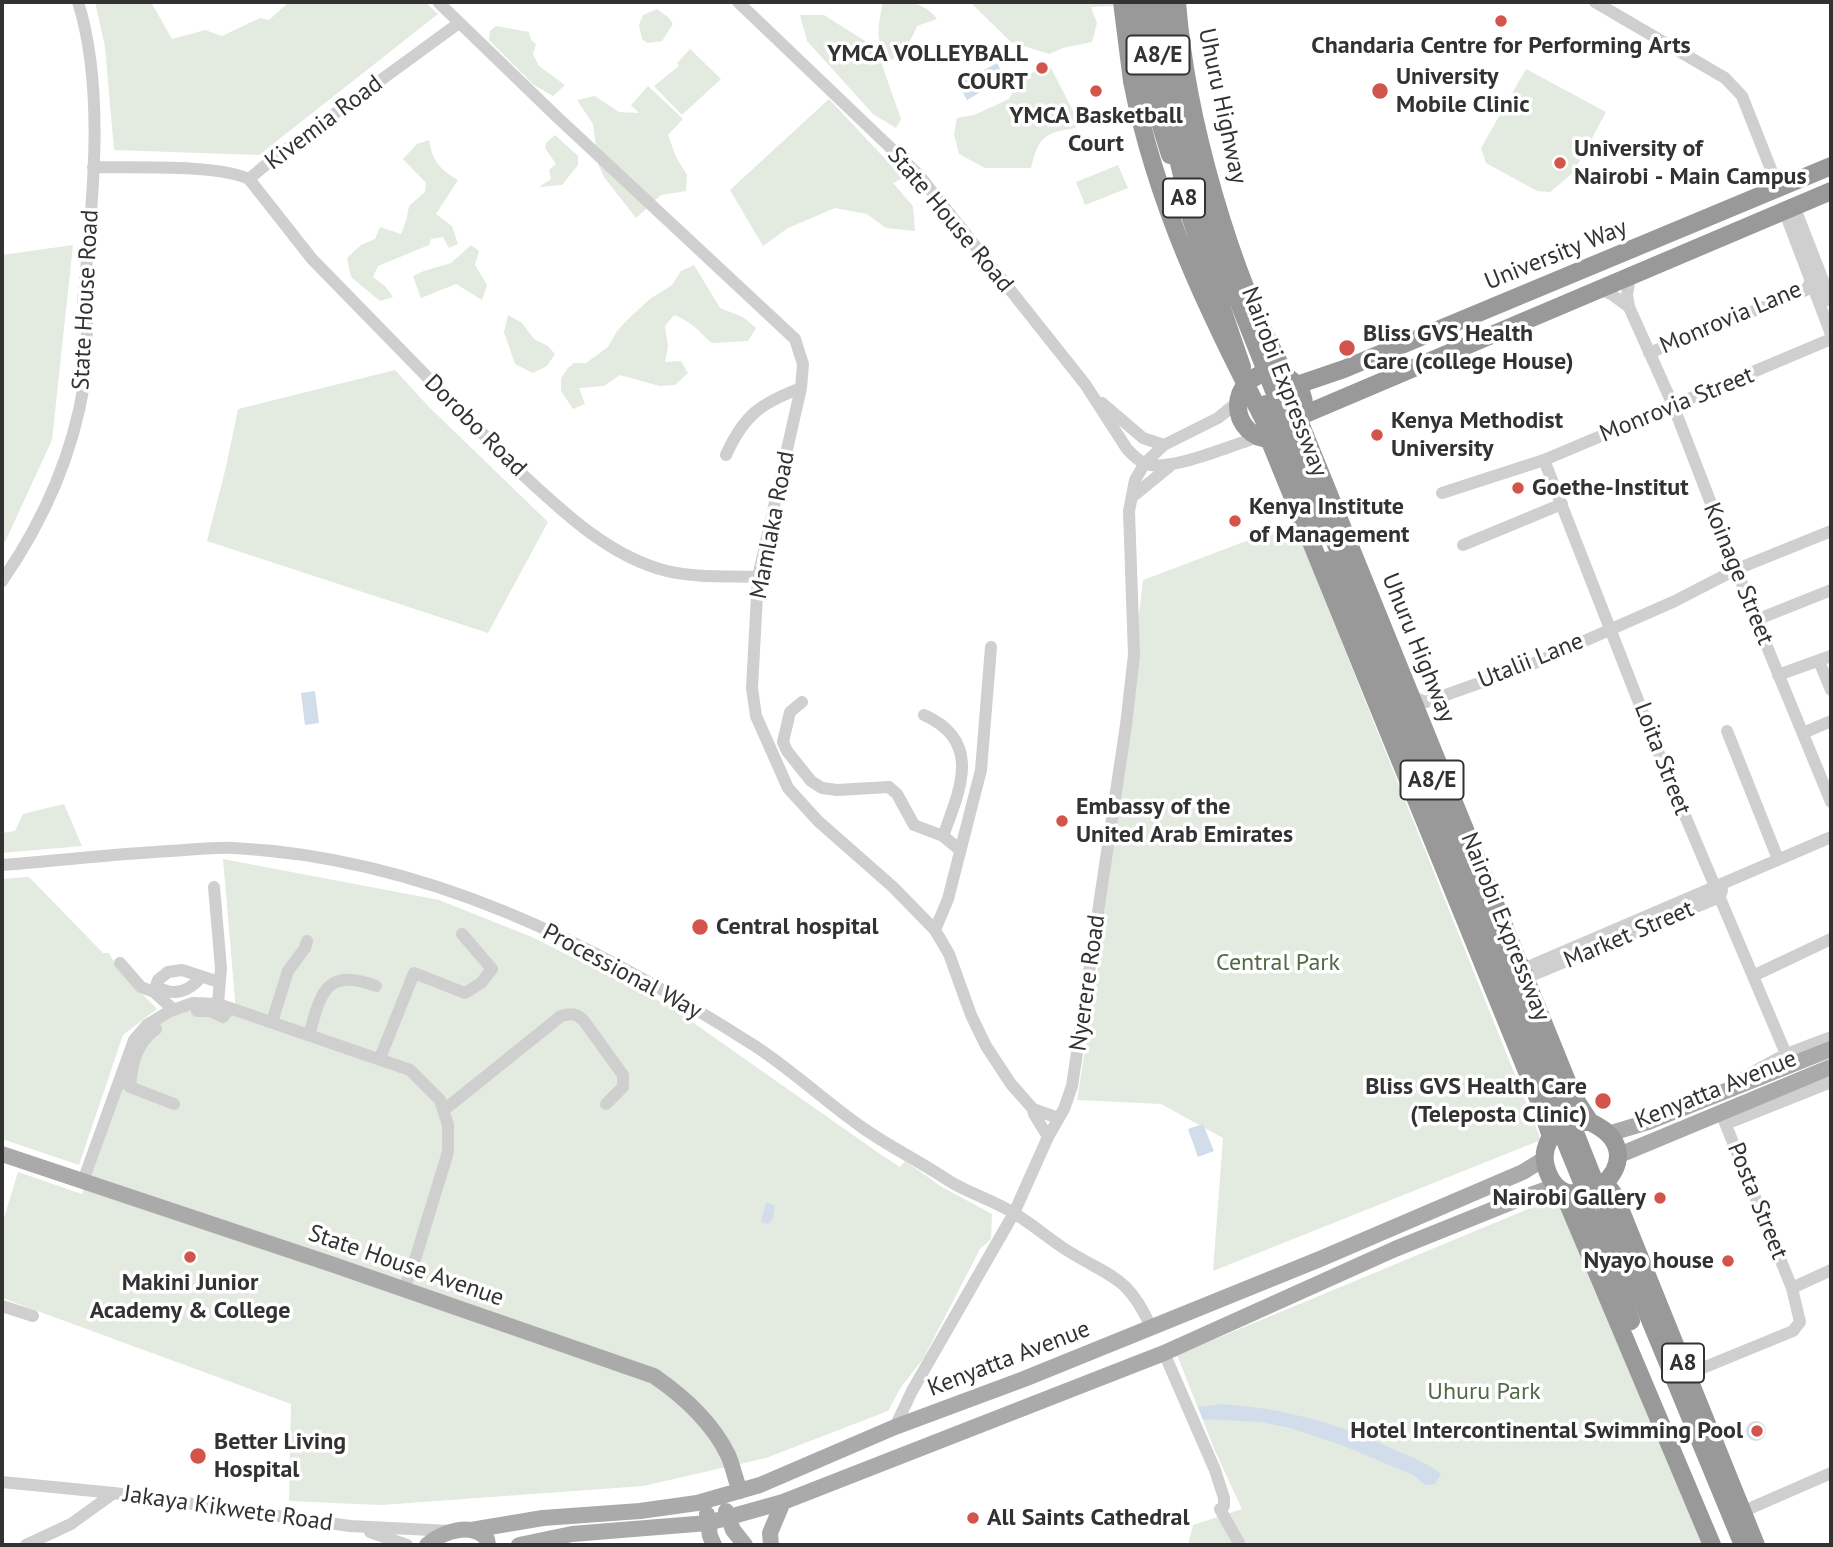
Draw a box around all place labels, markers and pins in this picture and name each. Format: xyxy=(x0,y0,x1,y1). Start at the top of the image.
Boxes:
marker: Chandaria Centre for Performing Arts xyxy=(1493,13,1509,29)
place label: Chandaria Centre for Performing Arts xyxy=(1311,32,1691,60)
place label: YMCA VOLLEYBALL COURT xyxy=(827,40,1028,96)
marker: YMCA VOLLEYBALL COURT xyxy=(1034,60,1050,76)
place label: University Mobile Clinic xyxy=(1396,63,1530,119)
marker: University Mobile Clinic xyxy=(1370,81,1390,101)
marker: YMCA Basketball Court xyxy=(1088,83,1104,99)
place label: YMCA Basketball Court xyxy=(1009,102,1183,158)
place label: University of Nairobi - Main Campus xyxy=(1574,135,1807,191)
marker: University of Nairobi - Main Campus xyxy=(1552,155,1568,171)
place label: Bliss GVS Health Care (college House) xyxy=(1363,320,1574,376)
marker: Bliss GVS Health Care (college House) xyxy=(1337,338,1357,358)
place label: Kenya Methodist University xyxy=(1391,407,1563,463)
marker: Kenya Methodist University xyxy=(1369,427,1385,443)
place label: Goethe-Institut xyxy=(1532,474,1689,502)
marker: Goethe-Institut xyxy=(1510,480,1526,496)
place label: Kenya Institute of Management xyxy=(1249,493,1409,549)
marker: Kenya Institute of Management xyxy=(1227,513,1243,529)
place label: Embassy of the United Arab Emirates xyxy=(1076,793,1293,849)
marker: Embassy of the United Arab Emirates xyxy=(1054,813,1070,829)
place label: Central hospital xyxy=(716,913,879,941)
marker: Central hospital xyxy=(690,917,710,937)
place label: Bliss GVS Health Care (Teleposta Clinic) xyxy=(1365,1073,1587,1129)
marker: Bliss GVS Health Care (Teleposta Clinic) xyxy=(1593,1091,1613,1111)
place label: Nairobi Gallery xyxy=(1492,1184,1646,1212)
marker: Nairobi Gallery xyxy=(1652,1190,1668,1206)
place label: Nyayo house xyxy=(1583,1247,1714,1275)
marker: Makini Junior Academy & College xyxy=(182,1249,198,1265)
marker: Nyayo house xyxy=(1720,1253,1736,1269)
place label: Makini Junior Academy & College xyxy=(90,1269,290,1325)
place label: Hotel Intercontinental Swimming Pool xyxy=(1350,1417,1743,1445)
marker: Hotel Intercontinental Swimming Pool xyxy=(1749,1423,1765,1439)
place label: Better Living Hospital xyxy=(214,1428,346,1484)
marker: Better Living Hospital xyxy=(188,1446,208,1466)
place label: All Saints Cathedral xyxy=(987,1504,1189,1532)
marker: All Saints Cathedral xyxy=(965,1510,981,1526)

